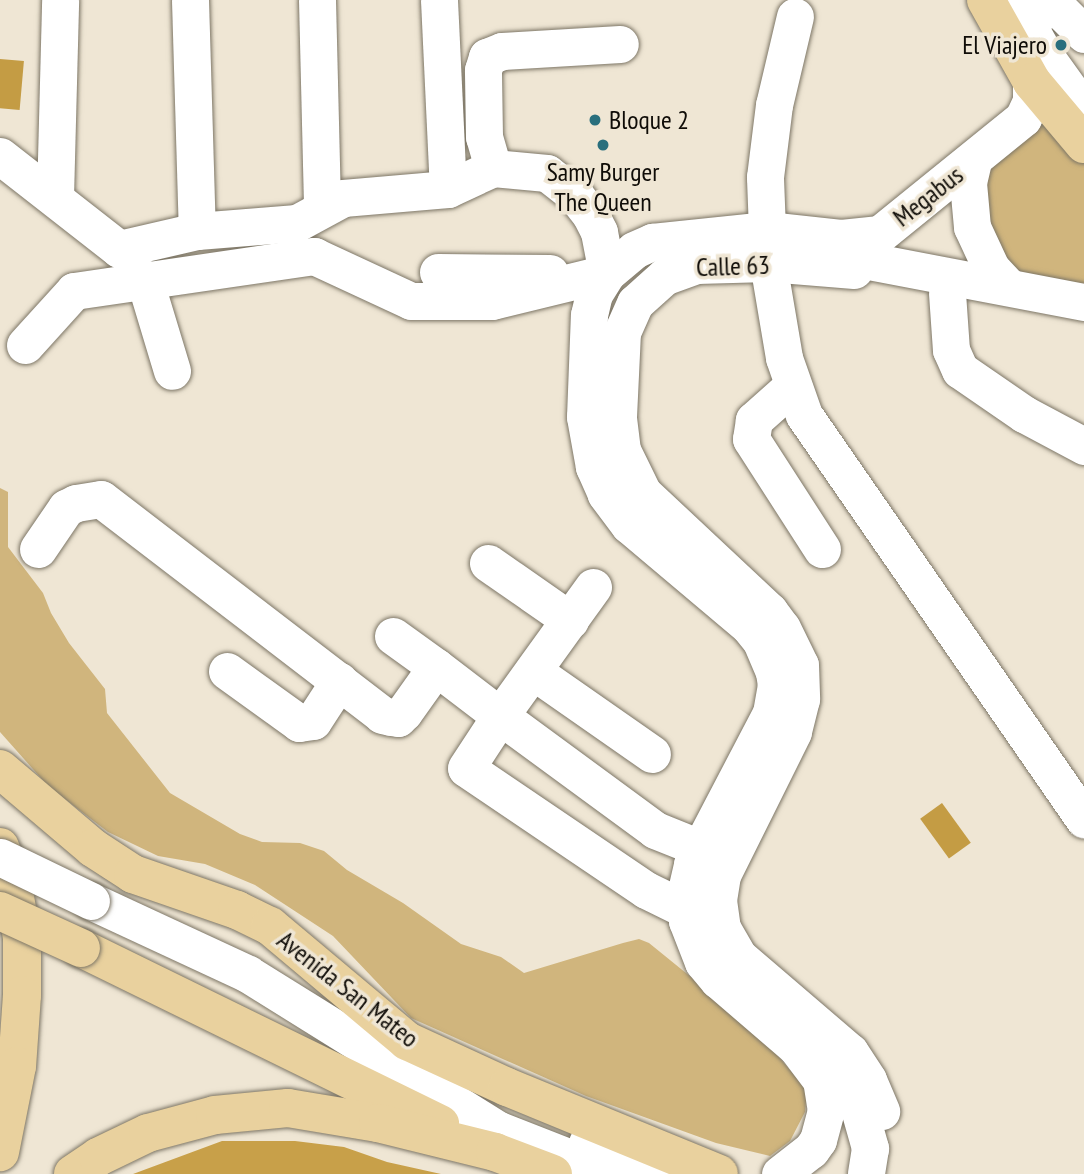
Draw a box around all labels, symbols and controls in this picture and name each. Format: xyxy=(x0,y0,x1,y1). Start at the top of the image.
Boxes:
place label: El Viajero xyxy=(962,29,1047,61)
marker: El Viajero xyxy=(1053,37,1069,53)
place label: Bloque 2 xyxy=(609,104,689,136)
marker: Bloque 2 xyxy=(587,112,603,128)
marker: Samy Burger The Queen xyxy=(595,137,611,153)
place label: Samy Burger The Queen xyxy=(546,156,660,218)
street label: Megabus xyxy=(887,159,969,233)
street label: Calle 63 xyxy=(696,249,770,283)
street label: Avenida San Mateo xyxy=(271,924,425,1054)

